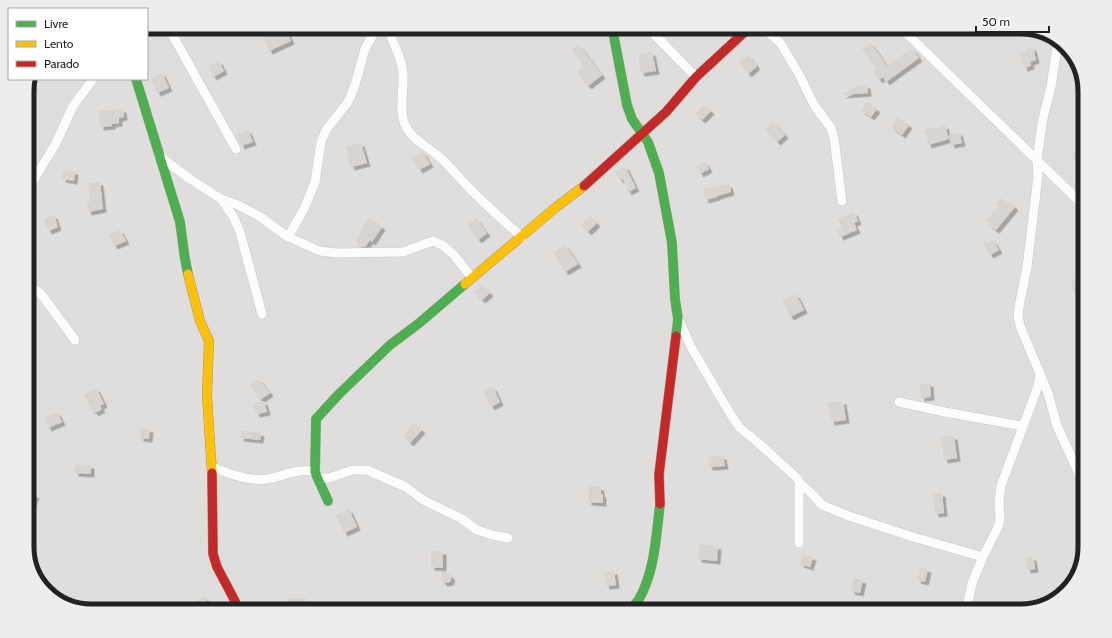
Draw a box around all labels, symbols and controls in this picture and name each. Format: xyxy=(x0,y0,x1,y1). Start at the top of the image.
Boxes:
legend xyxy=(8,8,148,80)
scale bar xyxy=(976,8,1049,34)
text: 50 m xyxy=(982,14,1010,29)
text: Livre xyxy=(44,16,68,31)
text: Lento xyxy=(44,36,74,51)
text: Parado xyxy=(44,56,80,71)

